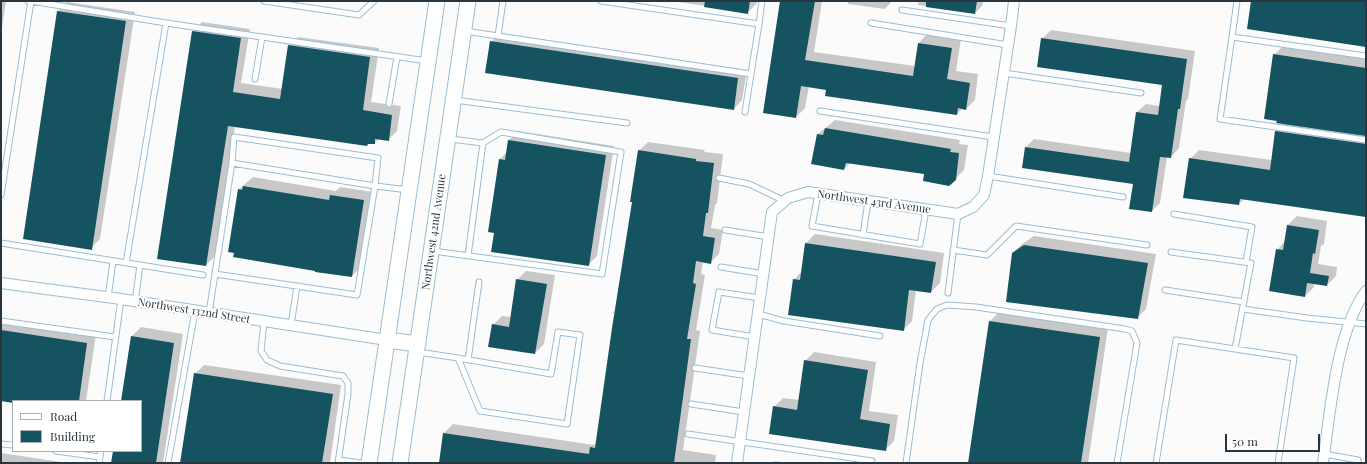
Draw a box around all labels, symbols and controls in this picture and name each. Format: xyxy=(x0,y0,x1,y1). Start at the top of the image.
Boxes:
street label: Northwest 42nd Avenue xyxy=(419,173,449,291)
street label: Northwest 43rd Avenue xyxy=(816,187,932,217)
street label: Northwest 132nd Street xyxy=(137,296,251,326)
legend xyxy=(12,400,142,452)
text: Road xyxy=(50,408,77,424)
scale bar xyxy=(1227,426,1322,452)
text: Building xyxy=(50,428,95,444)
text: 50 m xyxy=(1232,433,1258,449)

